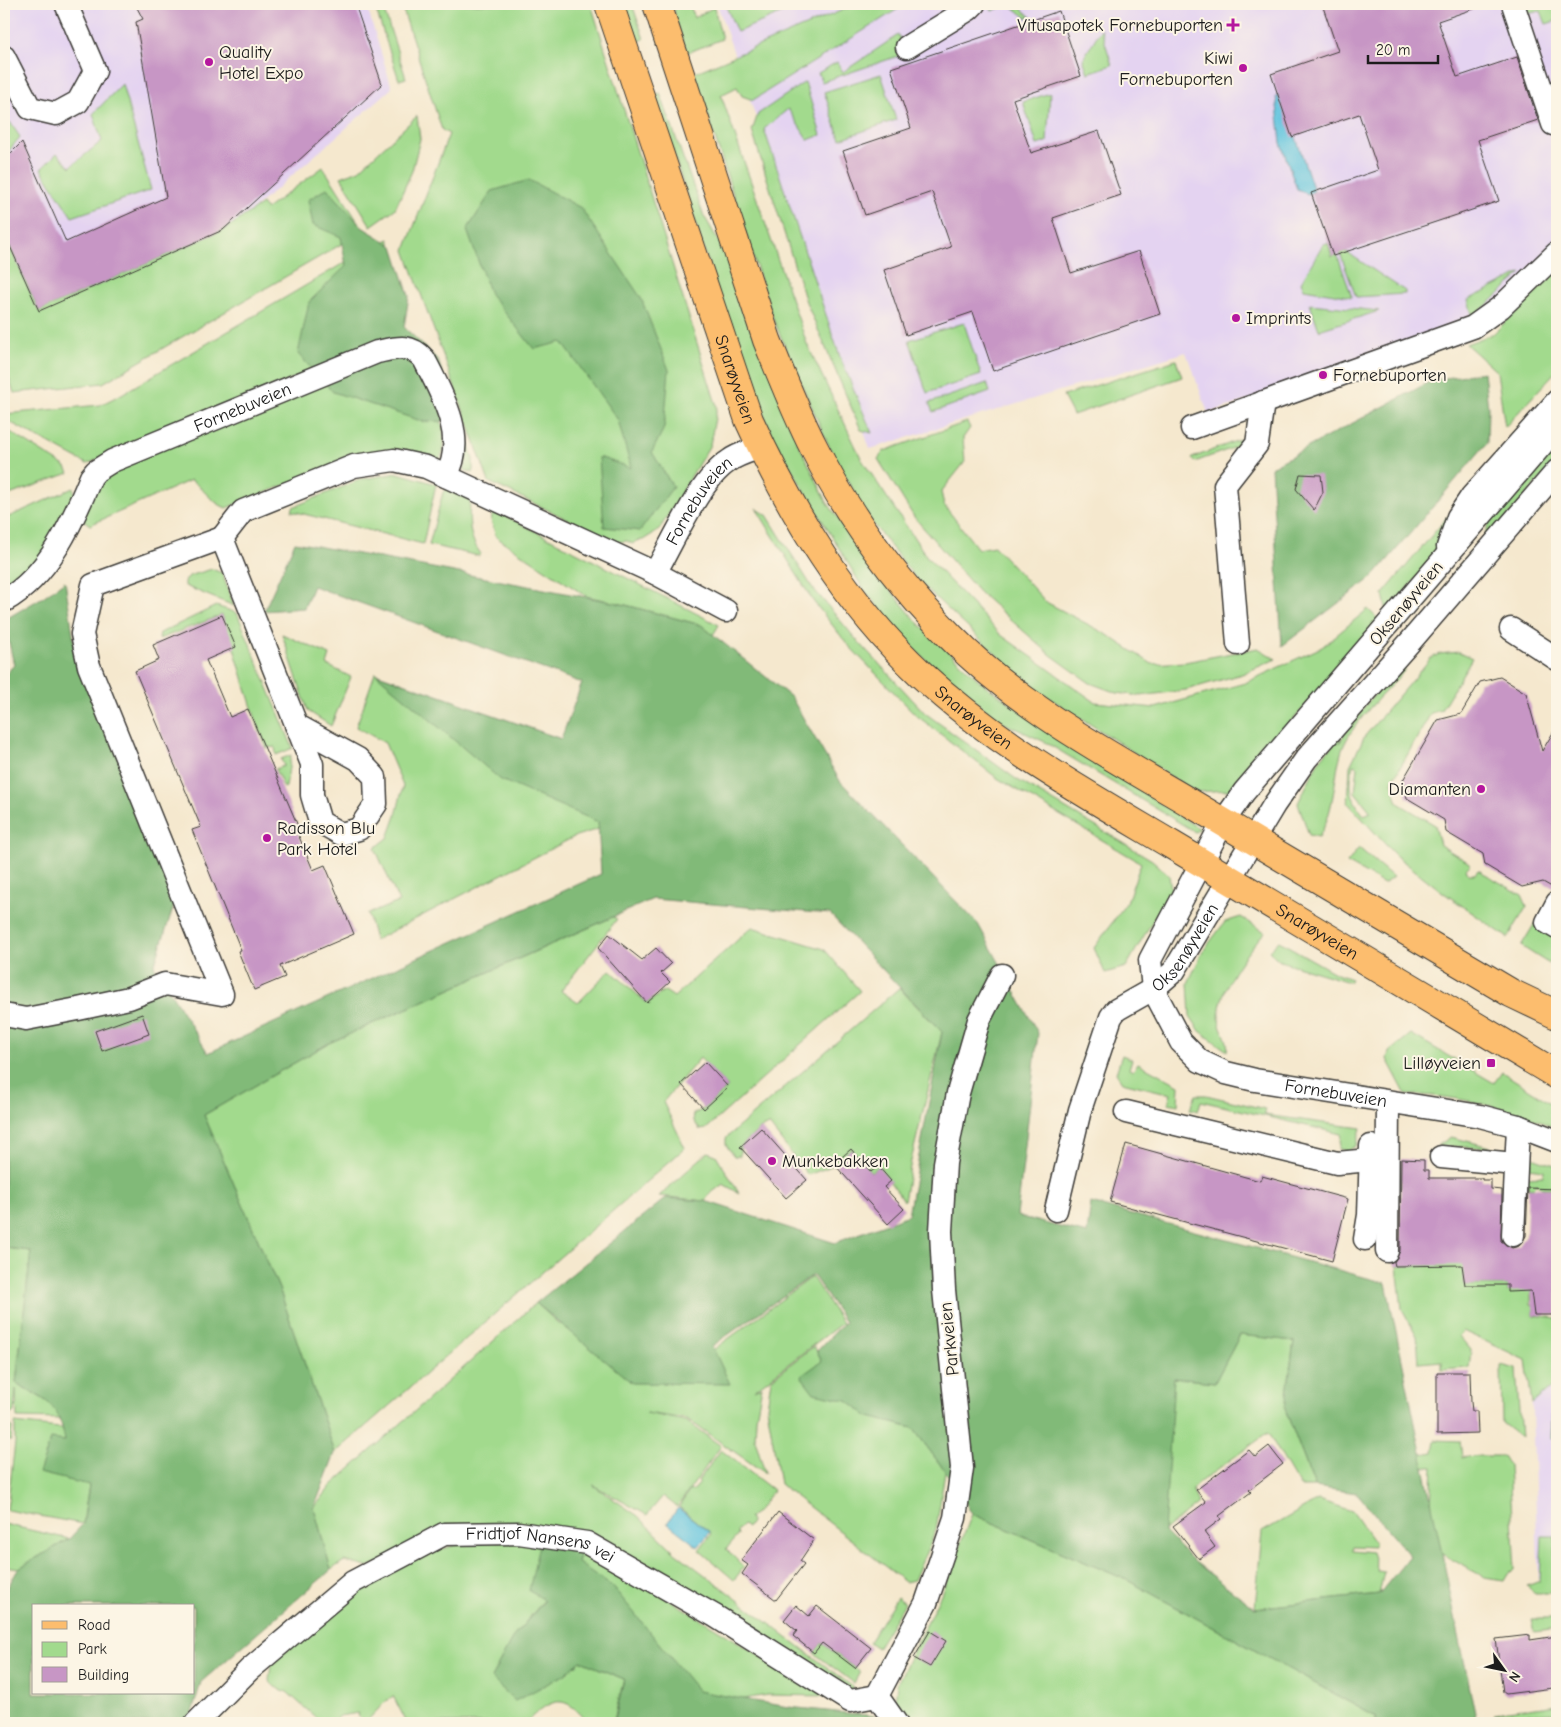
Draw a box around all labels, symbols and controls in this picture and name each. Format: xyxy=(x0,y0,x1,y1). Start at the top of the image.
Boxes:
place label: Vitusapotek Fornebuporten xyxy=(1017,15,1223,36)
marker: Vitusapotek Fornebuporten xyxy=(1227,19,1239,31)
scale bar xyxy=(1368,32,1438,64)
text: 20 m xyxy=(1376,41,1410,59)
place label: Quality Hotel Expo xyxy=(219,42,303,84)
place label: Kiwi Fornebuporten xyxy=(1119,48,1233,90)
marker: Quality Hotel Expo xyxy=(203,56,215,68)
marker: Kiwi Fornebuporten xyxy=(1237,62,1249,74)
place label: Imprints xyxy=(1246,308,1311,329)
marker: Imprints xyxy=(1230,312,1242,324)
street label: Snarøyveien xyxy=(710,332,760,427)
place label: Fornebuporten xyxy=(1333,365,1447,386)
marker: Fornebuporten xyxy=(1317,369,1329,381)
street label: Fornebuveien xyxy=(191,379,294,437)
street label: Fornebuveien xyxy=(662,452,736,549)
street label: Oksenøyveien xyxy=(1365,557,1448,650)
street label: Snarøyveien xyxy=(930,681,1016,754)
place label: Diamanten xyxy=(1389,779,1471,800)
marker: Diamanten xyxy=(1475,783,1487,795)
place label: Radisson Blu Park Hotel xyxy=(277,818,375,860)
marker: Radisson Blu Park Hotel xyxy=(261,832,273,844)
street label: Snarøyveien xyxy=(1272,899,1362,965)
street label: Oksenøyveien xyxy=(1147,900,1223,997)
place label: Lilløyveien xyxy=(1403,1053,1481,1074)
marker: Lilløyveien xyxy=(1485,1057,1497,1069)
street label: Fornebuveien xyxy=(1283,1075,1389,1112)
place label: Munkebakken xyxy=(782,1151,889,1172)
marker: Munkebakken xyxy=(766,1155,778,1167)
street label: Parkveien xyxy=(935,1301,964,1377)
street label: Fridtjof Nansens vei xyxy=(466,1523,618,1568)
legend xyxy=(32,1604,195,1694)
text: Road xyxy=(78,1616,110,1634)
text: Park xyxy=(78,1640,107,1658)
north arrow xyxy=(1478,1644,1528,1694)
text: Building xyxy=(78,1666,129,1684)
text: N xyxy=(1505,1668,1524,1685)

